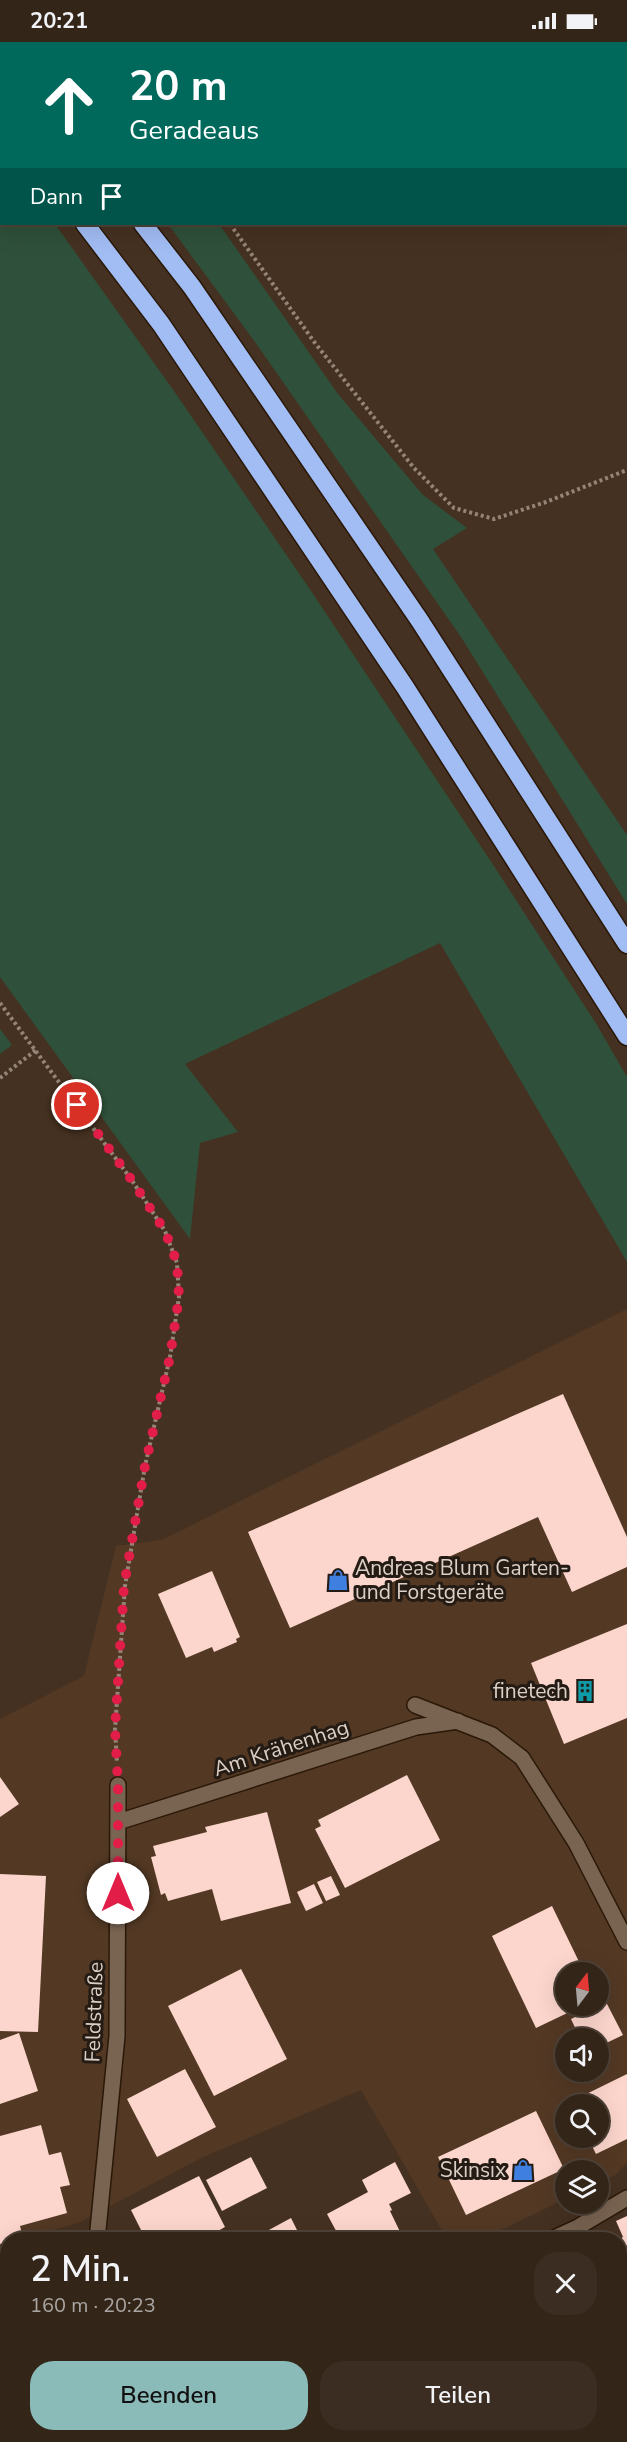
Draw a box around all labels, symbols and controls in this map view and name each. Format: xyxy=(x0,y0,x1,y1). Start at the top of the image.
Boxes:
text: 20:21 xyxy=(30,6,88,36)
text: 20 m xyxy=(129,58,228,115)
icon: ahead xyxy=(30,66,108,144)
text: Geradeaus xyxy=(129,112,259,149)
icon: arrive xyxy=(95,180,128,213)
text: Dann xyxy=(30,182,83,212)
pin xyxy=(51,1079,102,1130)
icon: arrive xyxy=(60,1088,93,1121)
place label: Andreas Blum Garten- und Forstgeräte xyxy=(355,1554,569,1606)
shop icon: Andreas Blum Garten- und Forstgeräte xyxy=(326,1568,350,1592)
place label: finetech xyxy=(493,1677,568,1705)
building icon: finetech xyxy=(573,1679,597,1703)
street label: Am Krähenhag xyxy=(210,1713,352,1783)
position arrow xyxy=(86,1861,150,1925)
street label: Feldstraße xyxy=(78,1961,110,2063)
north arrow xyxy=(555,1962,609,2016)
map controls xyxy=(555,1962,609,2214)
button: sound xyxy=(555,2028,609,2082)
button: search xyxy=(555,2094,609,2148)
place label: Skinsix xyxy=(440,2156,506,2184)
shop icon: Skinsix xyxy=(511,2158,535,2182)
button: layers xyxy=(555,2160,609,2214)
text: 2 Min. xyxy=(30,2245,130,2294)
button: close xyxy=(534,2252,597,2315)
text: 160 m · 20:23 xyxy=(30,2292,156,2319)
button: Beenden xyxy=(30,2361,308,2430)
button: Teilen xyxy=(320,2361,597,2430)

